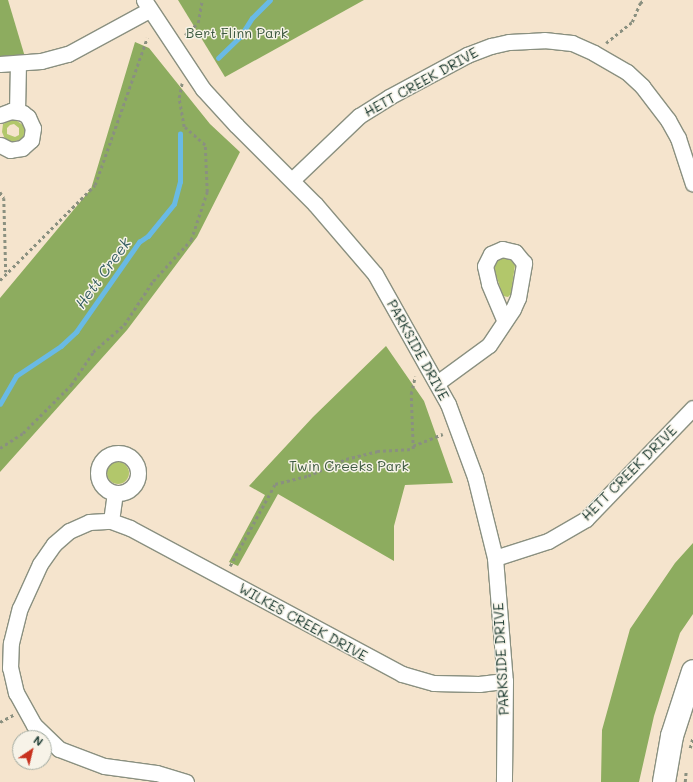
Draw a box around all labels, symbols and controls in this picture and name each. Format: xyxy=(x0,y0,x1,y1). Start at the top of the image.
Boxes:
park label: Bert Flinn Park xyxy=(186,25,288,41)
street label: HETT CREEK DRIVE xyxy=(361,44,481,120)
water label: Hett Creek xyxy=(71,234,135,312)
street label: PARKSIDE DRIVE xyxy=(383,297,453,403)
street label: HETT CREEK DRIVE xyxy=(578,422,680,524)
park label: Twin Creeks Park xyxy=(289,458,409,474)
street label: WILKES CREEK DRIVE xyxy=(236,580,370,664)
street label: PARKSIDE DRIVE xyxy=(490,602,512,716)
north arrow xyxy=(12,730,52,770)
text: N xyxy=(31,732,46,749)

